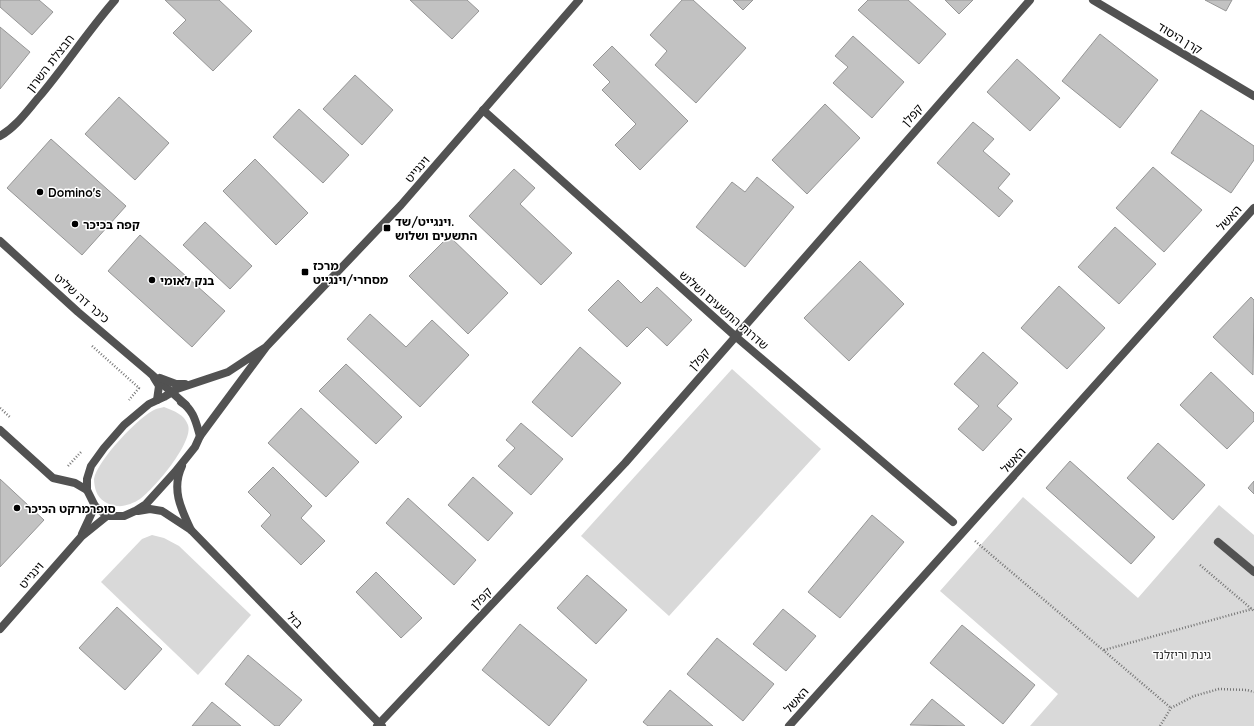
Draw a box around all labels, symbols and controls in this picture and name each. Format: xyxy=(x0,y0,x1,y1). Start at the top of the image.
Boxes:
street label: קרן היסוד xyxy=(1155,19,1206,58)
street label: חבצלת השרון xyxy=(23,31,77,95)
street label: קפלן xyxy=(898,100,926,129)
street label: וינגייט xyxy=(401,153,433,185)
place label: Domino's xyxy=(48,185,101,200)
marker: Domino's xyxy=(35,187,45,197)
street label: האשל xyxy=(1213,202,1245,234)
place label: וינגייט/שד. התשעים ושלוש xyxy=(395,214,478,243)
place label: קפה בכיכר xyxy=(83,217,140,232)
marker: קפה בכיכר xyxy=(70,219,80,229)
marker: וינגייט/שד. התשעים ושלוש xyxy=(382,223,392,233)
place label: מרכז מסחרי/וינגייט xyxy=(313,258,389,287)
marker: מרכז מסחרי/וינגייט xyxy=(300,267,310,277)
street label: שדרות התשעים ושלוש xyxy=(676,267,772,353)
street label: כיכר דה שליט xyxy=(51,270,113,326)
place label: בנק לאומי xyxy=(160,273,214,288)
marker: בנק לאומי xyxy=(147,275,157,285)
street label: קפלן xyxy=(685,344,713,373)
street label: האשל xyxy=(997,444,1029,476)
place label: סופרמרקט הכיכר xyxy=(25,501,116,516)
marker: סופרמרקט הכיכר xyxy=(12,503,22,513)
street label: וינגייט xyxy=(15,559,47,591)
street label: קפלן xyxy=(467,583,495,612)
street label: בזל xyxy=(284,609,306,631)
park label: גינת וריזלנד xyxy=(1153,647,1212,662)
street label: האשל xyxy=(780,684,812,716)

